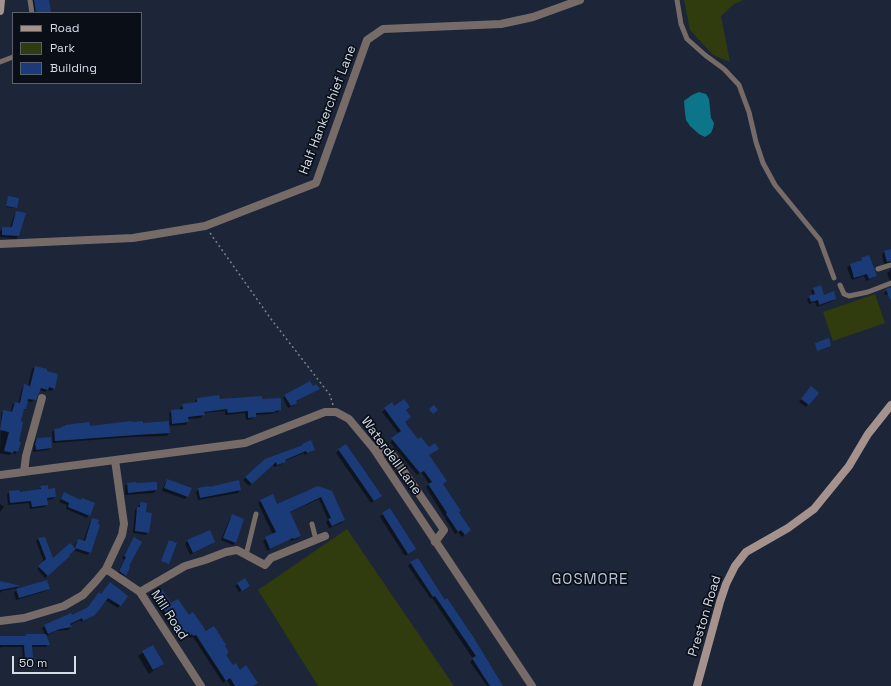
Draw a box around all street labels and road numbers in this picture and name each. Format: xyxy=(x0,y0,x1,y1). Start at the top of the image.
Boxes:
street label: Half Hankerchief Lane xyxy=(296,43,360,177)
street label: Waterdell Lane xyxy=(358,414,424,498)
street label: Preston Road xyxy=(685,574,725,658)
street label: Mill Road xyxy=(147,587,191,643)

